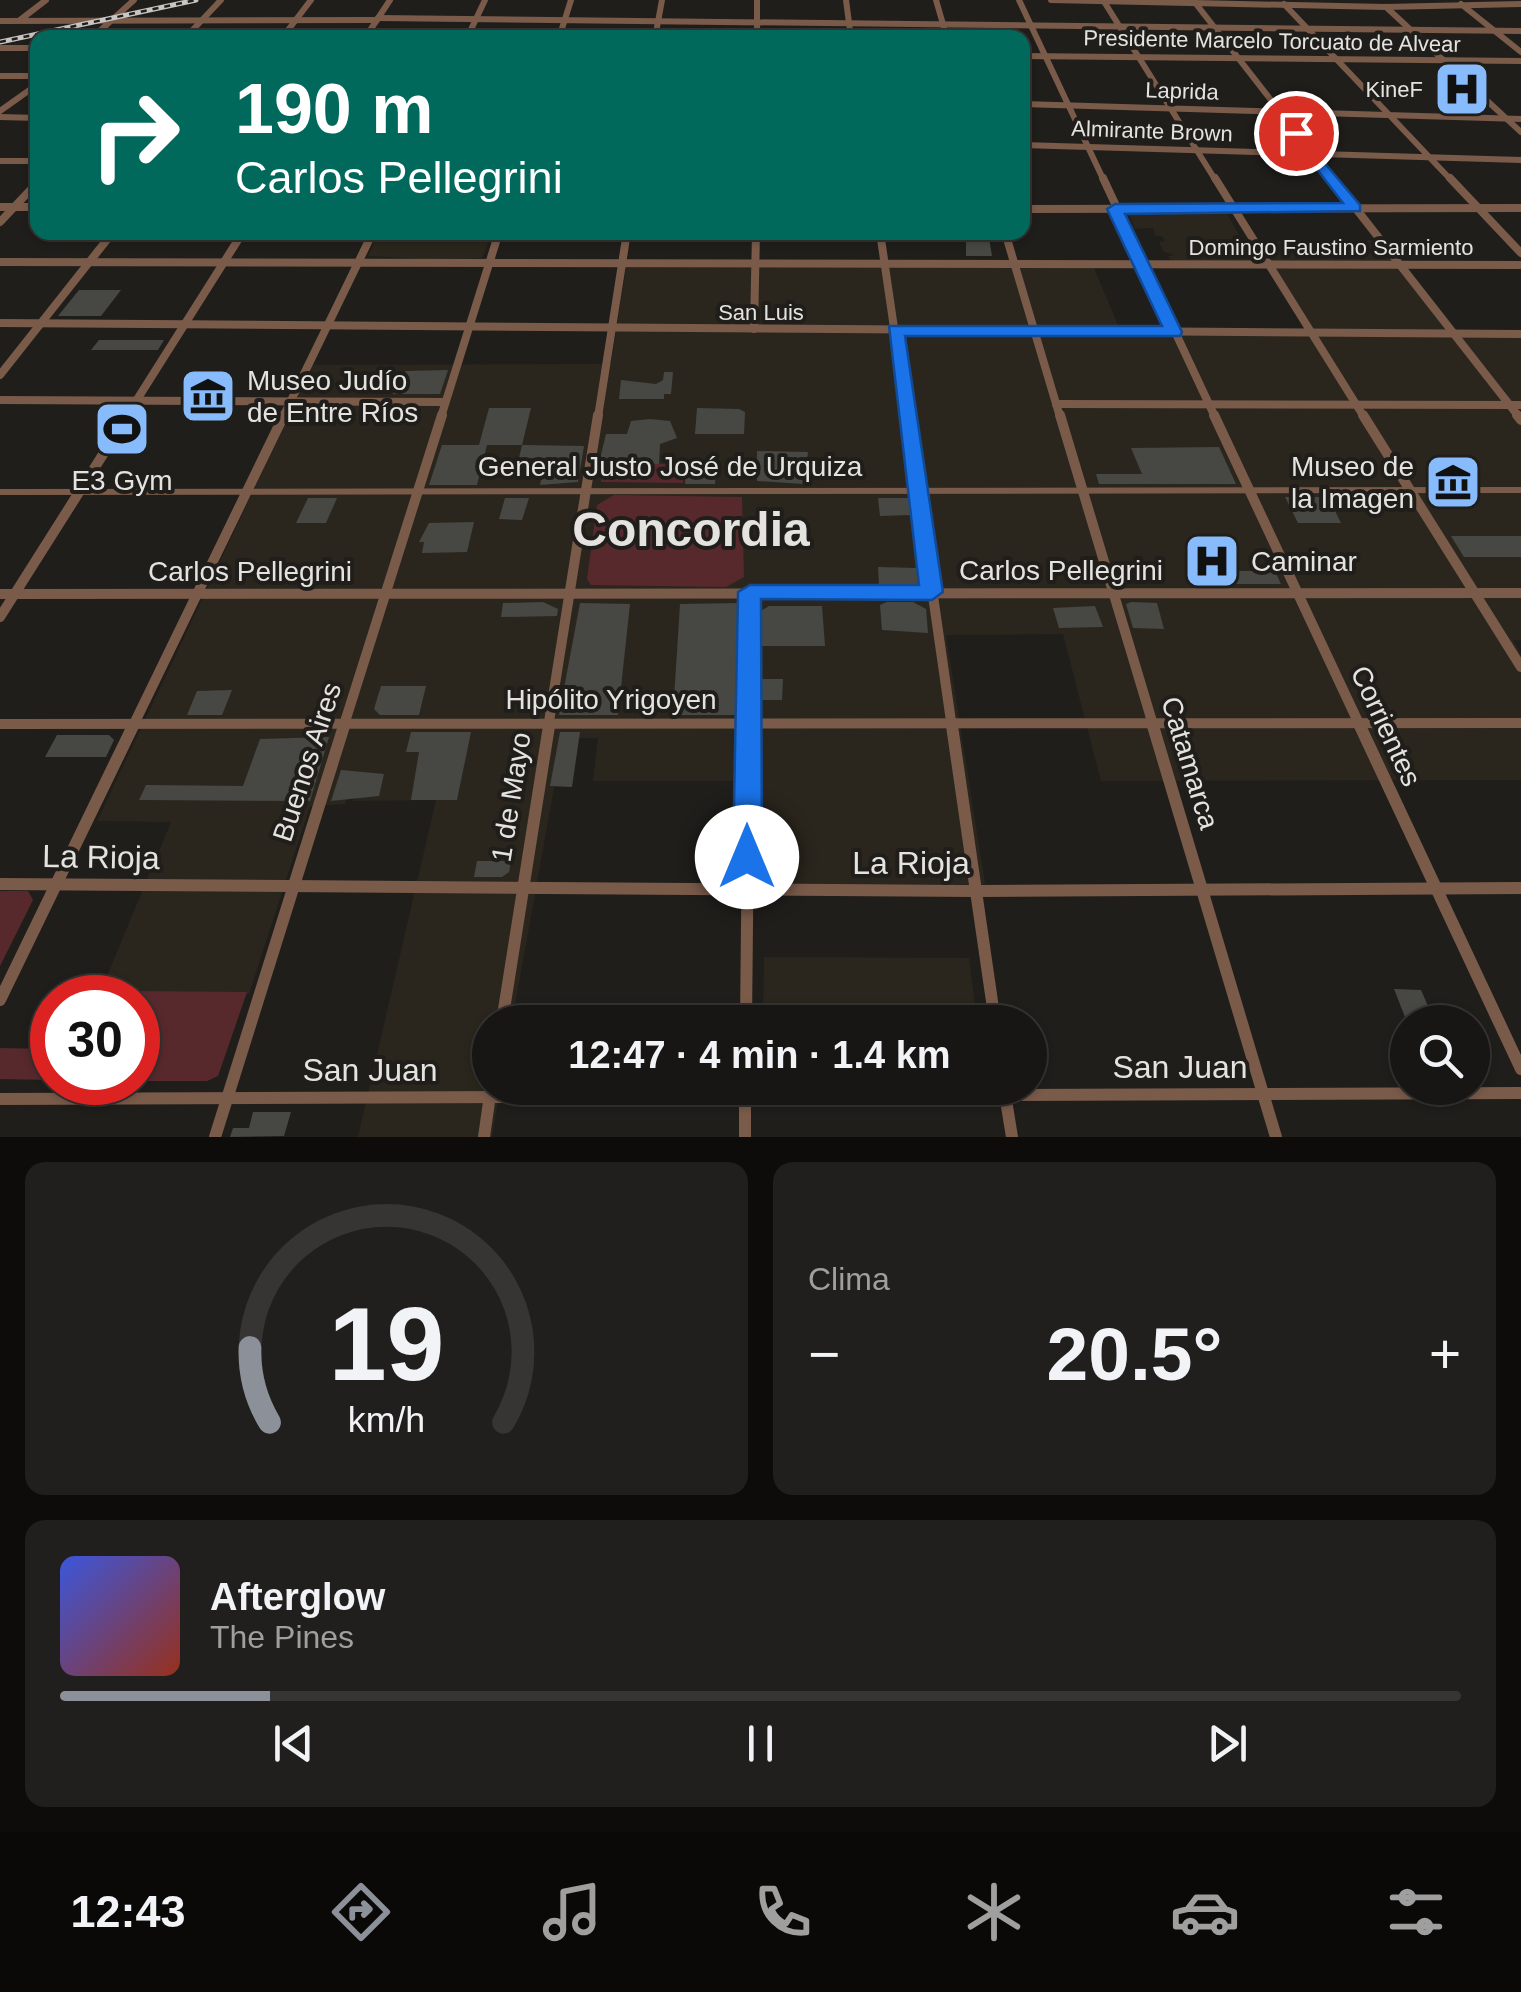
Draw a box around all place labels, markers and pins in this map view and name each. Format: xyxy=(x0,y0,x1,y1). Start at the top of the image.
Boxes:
hospital icon: KineF xyxy=(1432,59,1492,119)
place label: KineF xyxy=(1366,77,1423,102)
pin xyxy=(1254,91,1339,176)
place label: Museo Judío de Entre Ríos xyxy=(247,365,418,428)
museum icon: Museo Judío de Entre Ríos xyxy=(178,366,238,426)
sports icon: E3 Gym xyxy=(92,399,152,459)
place label: Museo de la Imagen xyxy=(1291,451,1414,514)
museum icon: Museo de la Imagen xyxy=(1423,452,1483,512)
place label: E3 Gym xyxy=(71,465,173,496)
hospital icon: Caminar xyxy=(1182,531,1242,591)
place label: Caminar xyxy=(1251,546,1357,577)

